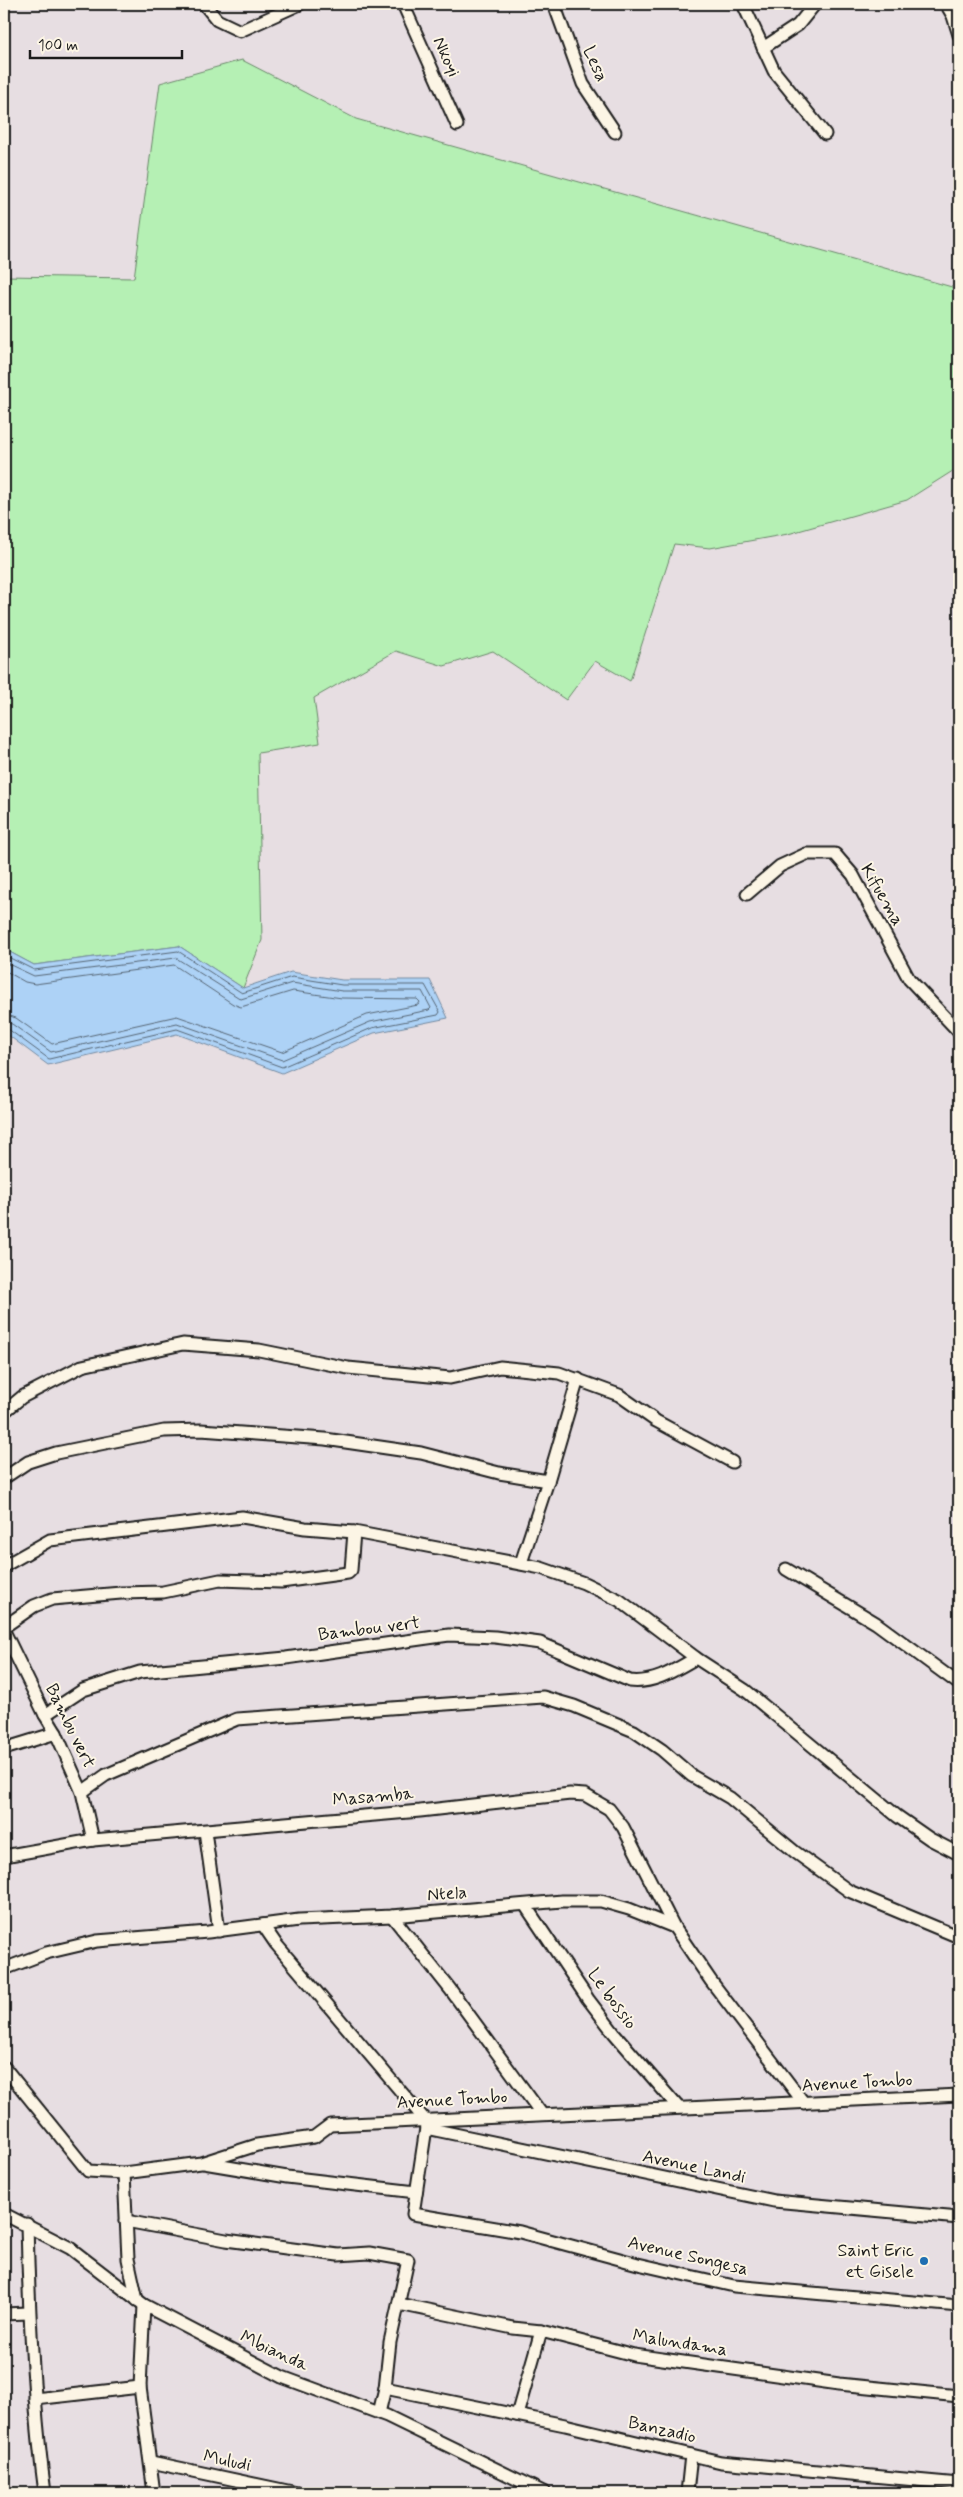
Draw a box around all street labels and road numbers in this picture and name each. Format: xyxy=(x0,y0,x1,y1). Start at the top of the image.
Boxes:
street label: Nkoyi xyxy=(427,33,465,81)
street label: Lesa xyxy=(577,42,613,86)
street label: Kifuema xyxy=(855,859,909,931)
street label: Bambou vert xyxy=(317,1611,421,1647)
street label: Bambu vert xyxy=(39,1680,101,1772)
street label: Masamba xyxy=(332,1781,415,1812)
street label: Ntela xyxy=(426,1881,468,1907)
street label: Le bossio xyxy=(582,1964,642,2034)
street label: Avenue Tombo xyxy=(801,2068,913,2098)
street label: Avenue Tombo xyxy=(396,2085,508,2115)
street label: Avenue Landi xyxy=(640,2144,748,2190)
street label: Avenue Songesa xyxy=(625,2230,751,2283)
street label: Malundama xyxy=(631,2324,729,2362)
street label: Mbianda xyxy=(236,2325,312,2377)
street label: Banzadio xyxy=(626,2411,698,2449)
street label: Muludi xyxy=(201,2444,253,2478)

